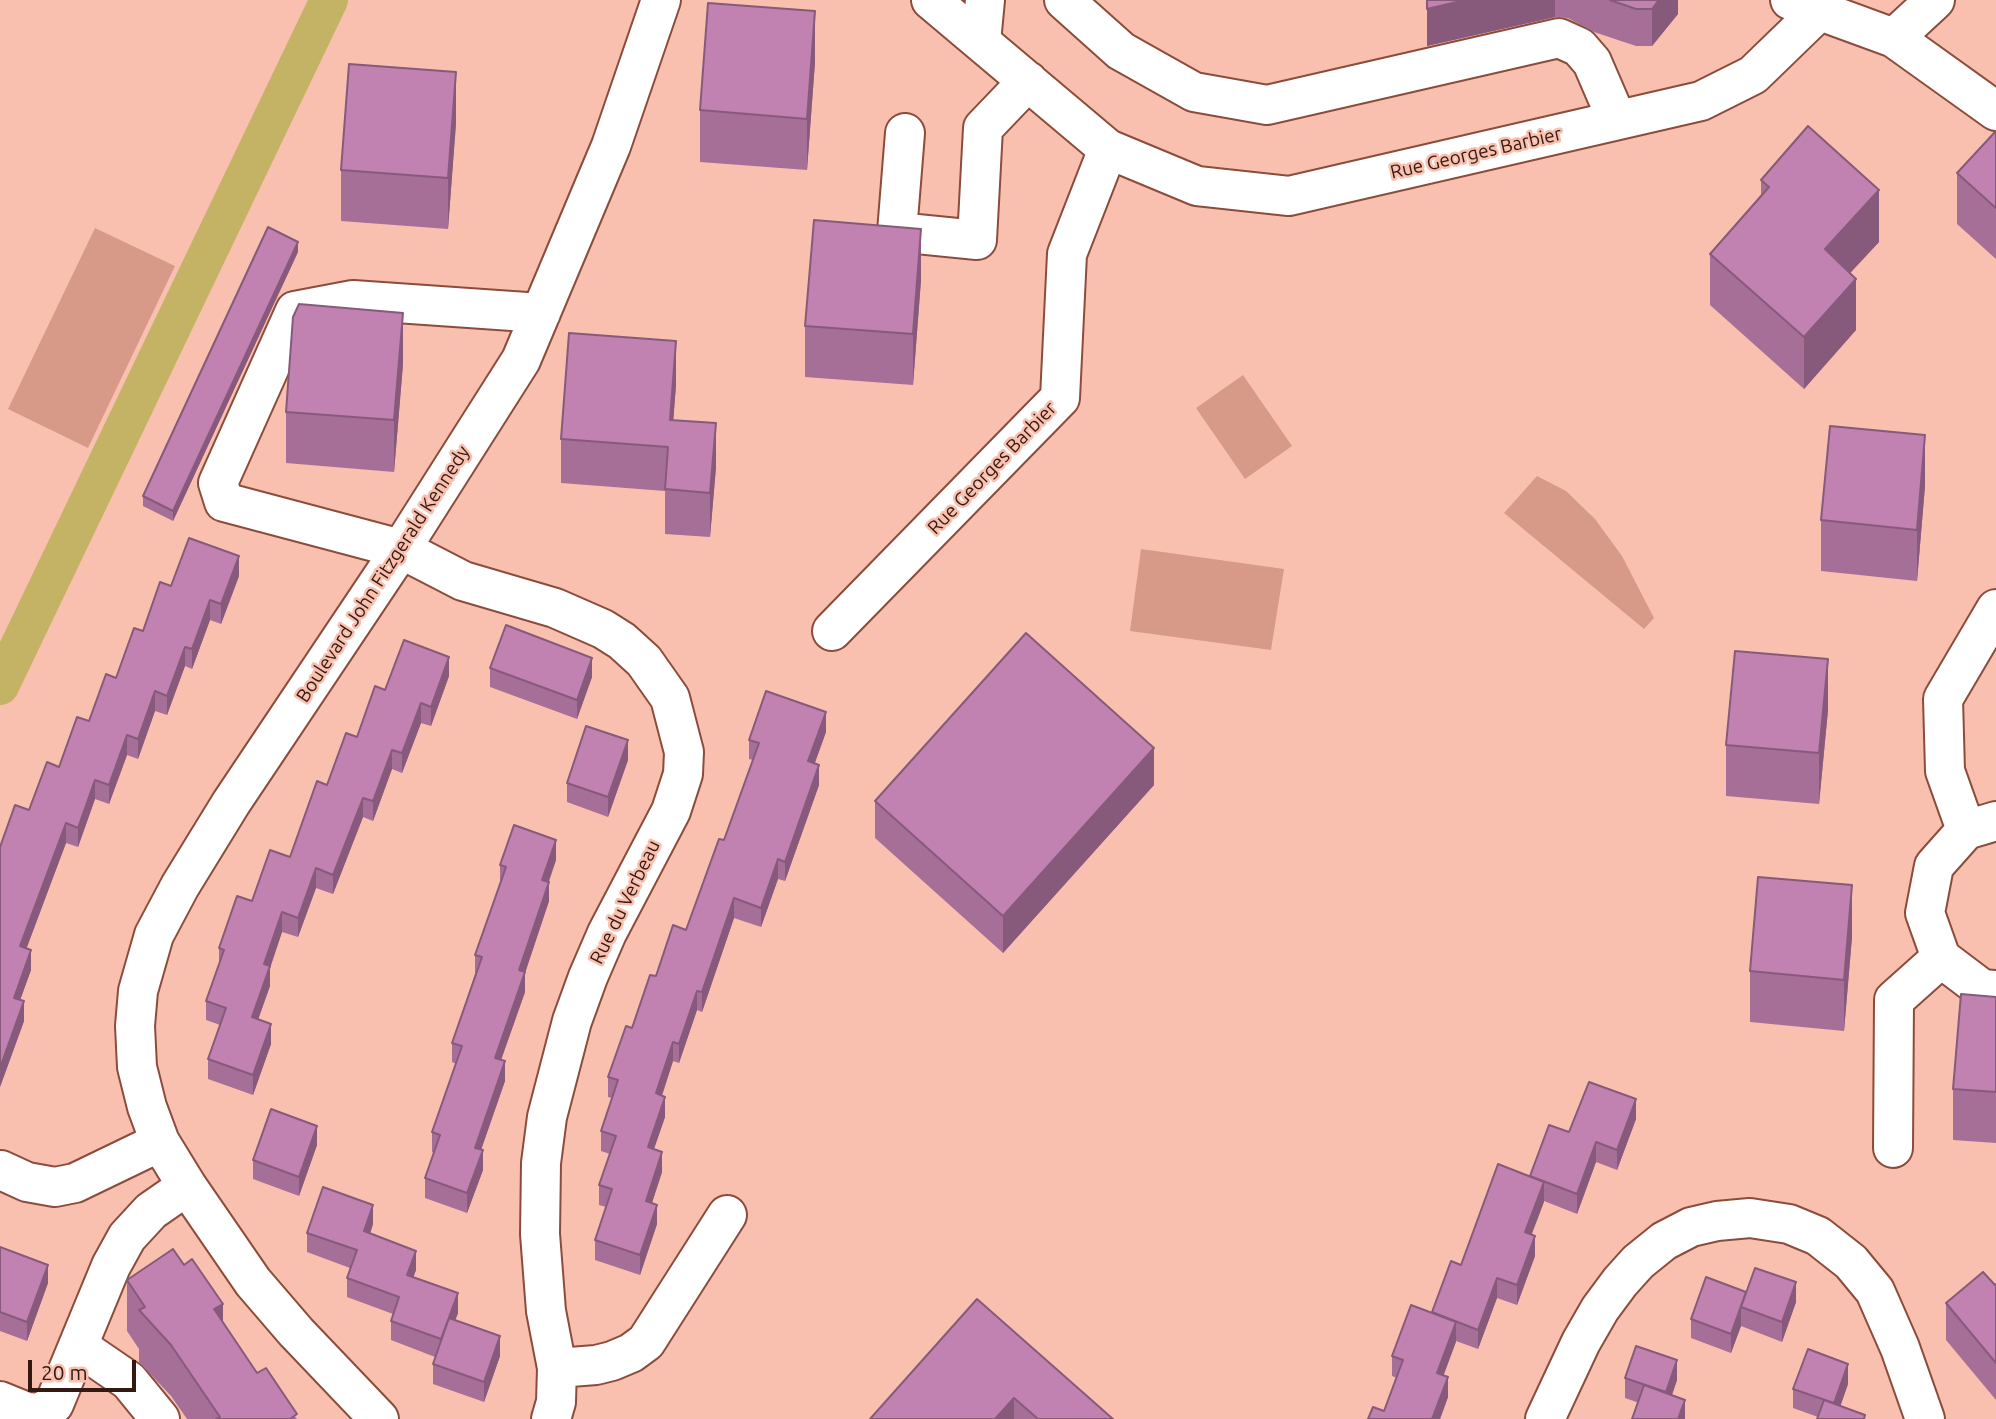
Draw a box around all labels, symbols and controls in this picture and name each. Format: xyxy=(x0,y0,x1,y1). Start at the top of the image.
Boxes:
street label: Rue Georges Barbier xyxy=(1388,122,1564,184)
street label: Rue Georges Barbier xyxy=(923,397,1061,539)
street label: Boulevard John Fitzgerald Kennedy xyxy=(291,441,475,707)
street label: Rue du Verbeau xyxy=(585,836,665,968)
scale bar xyxy=(32,1346,140,1390)
text: 20 m xyxy=(41,1360,88,1384)

